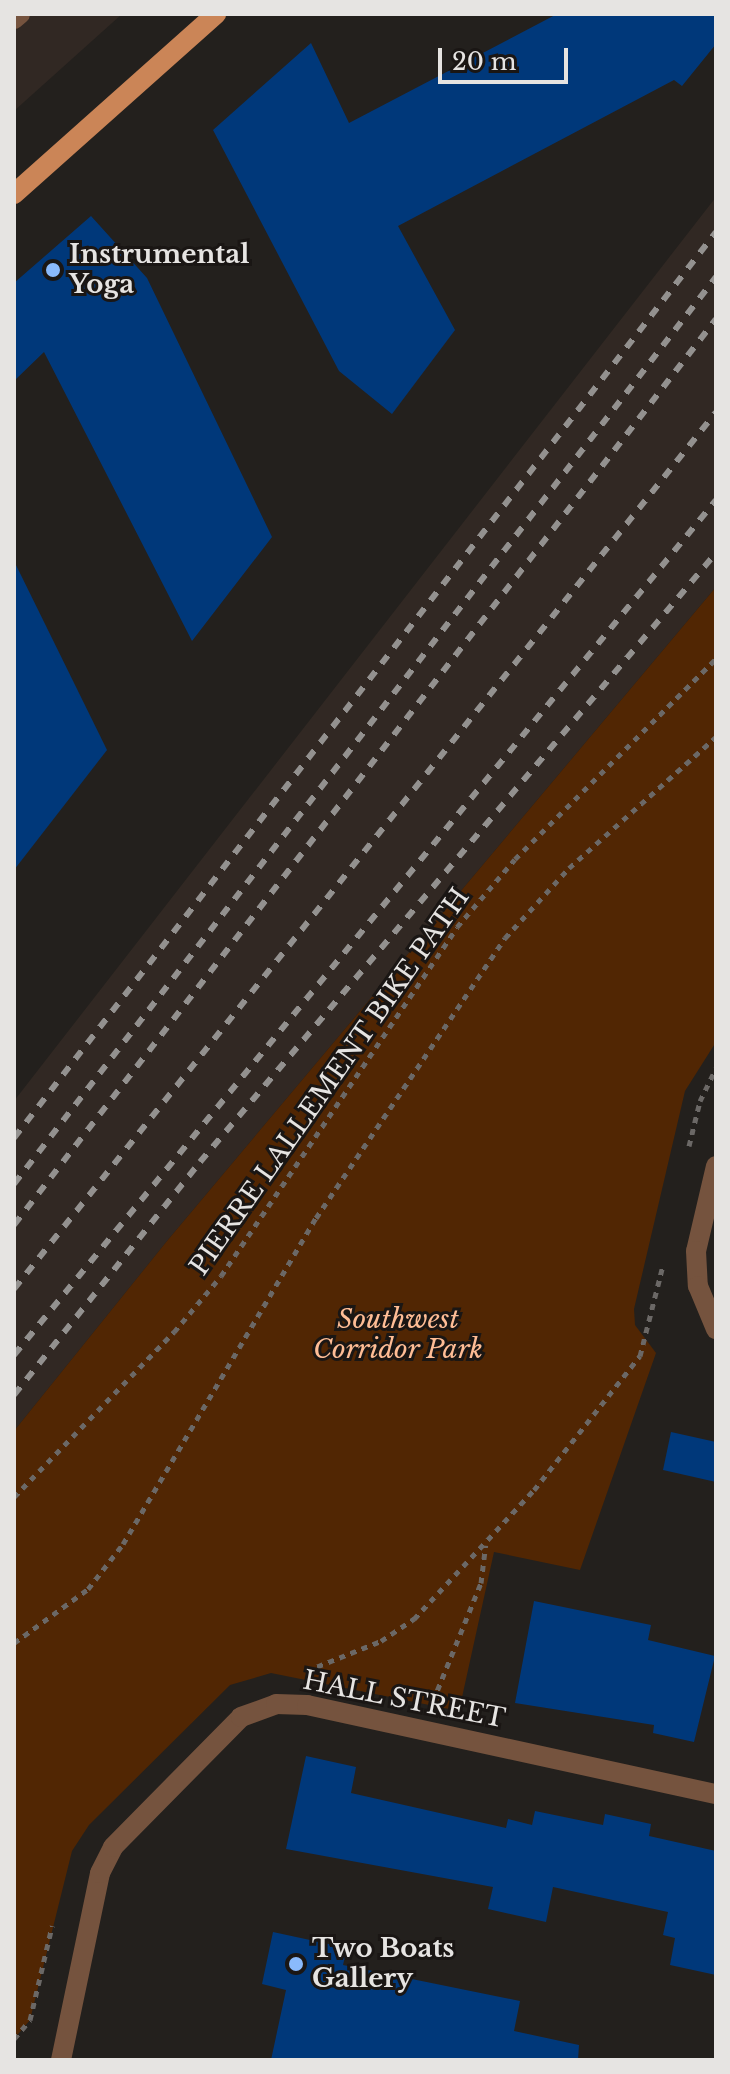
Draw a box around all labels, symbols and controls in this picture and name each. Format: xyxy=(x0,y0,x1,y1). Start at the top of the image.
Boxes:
scale bar xyxy=(442,32,572,82)
text: 20 m xyxy=(452,47,517,76)
place label: Instrumental Yoga xyxy=(69,239,249,300)
marker: Instrumental Yoga xyxy=(44,261,62,279)
street label: PIERRE LALLEMENT BIKE PATH xyxy=(184,882,476,1282)
park label: Southwest Corridor Park xyxy=(313,1304,483,1366)
street label: HALL STREET xyxy=(300,1665,508,1735)
place label: Two Boats Gallery xyxy=(312,1933,454,1994)
marker: Two Boats Gallery xyxy=(287,1955,305,1973)

